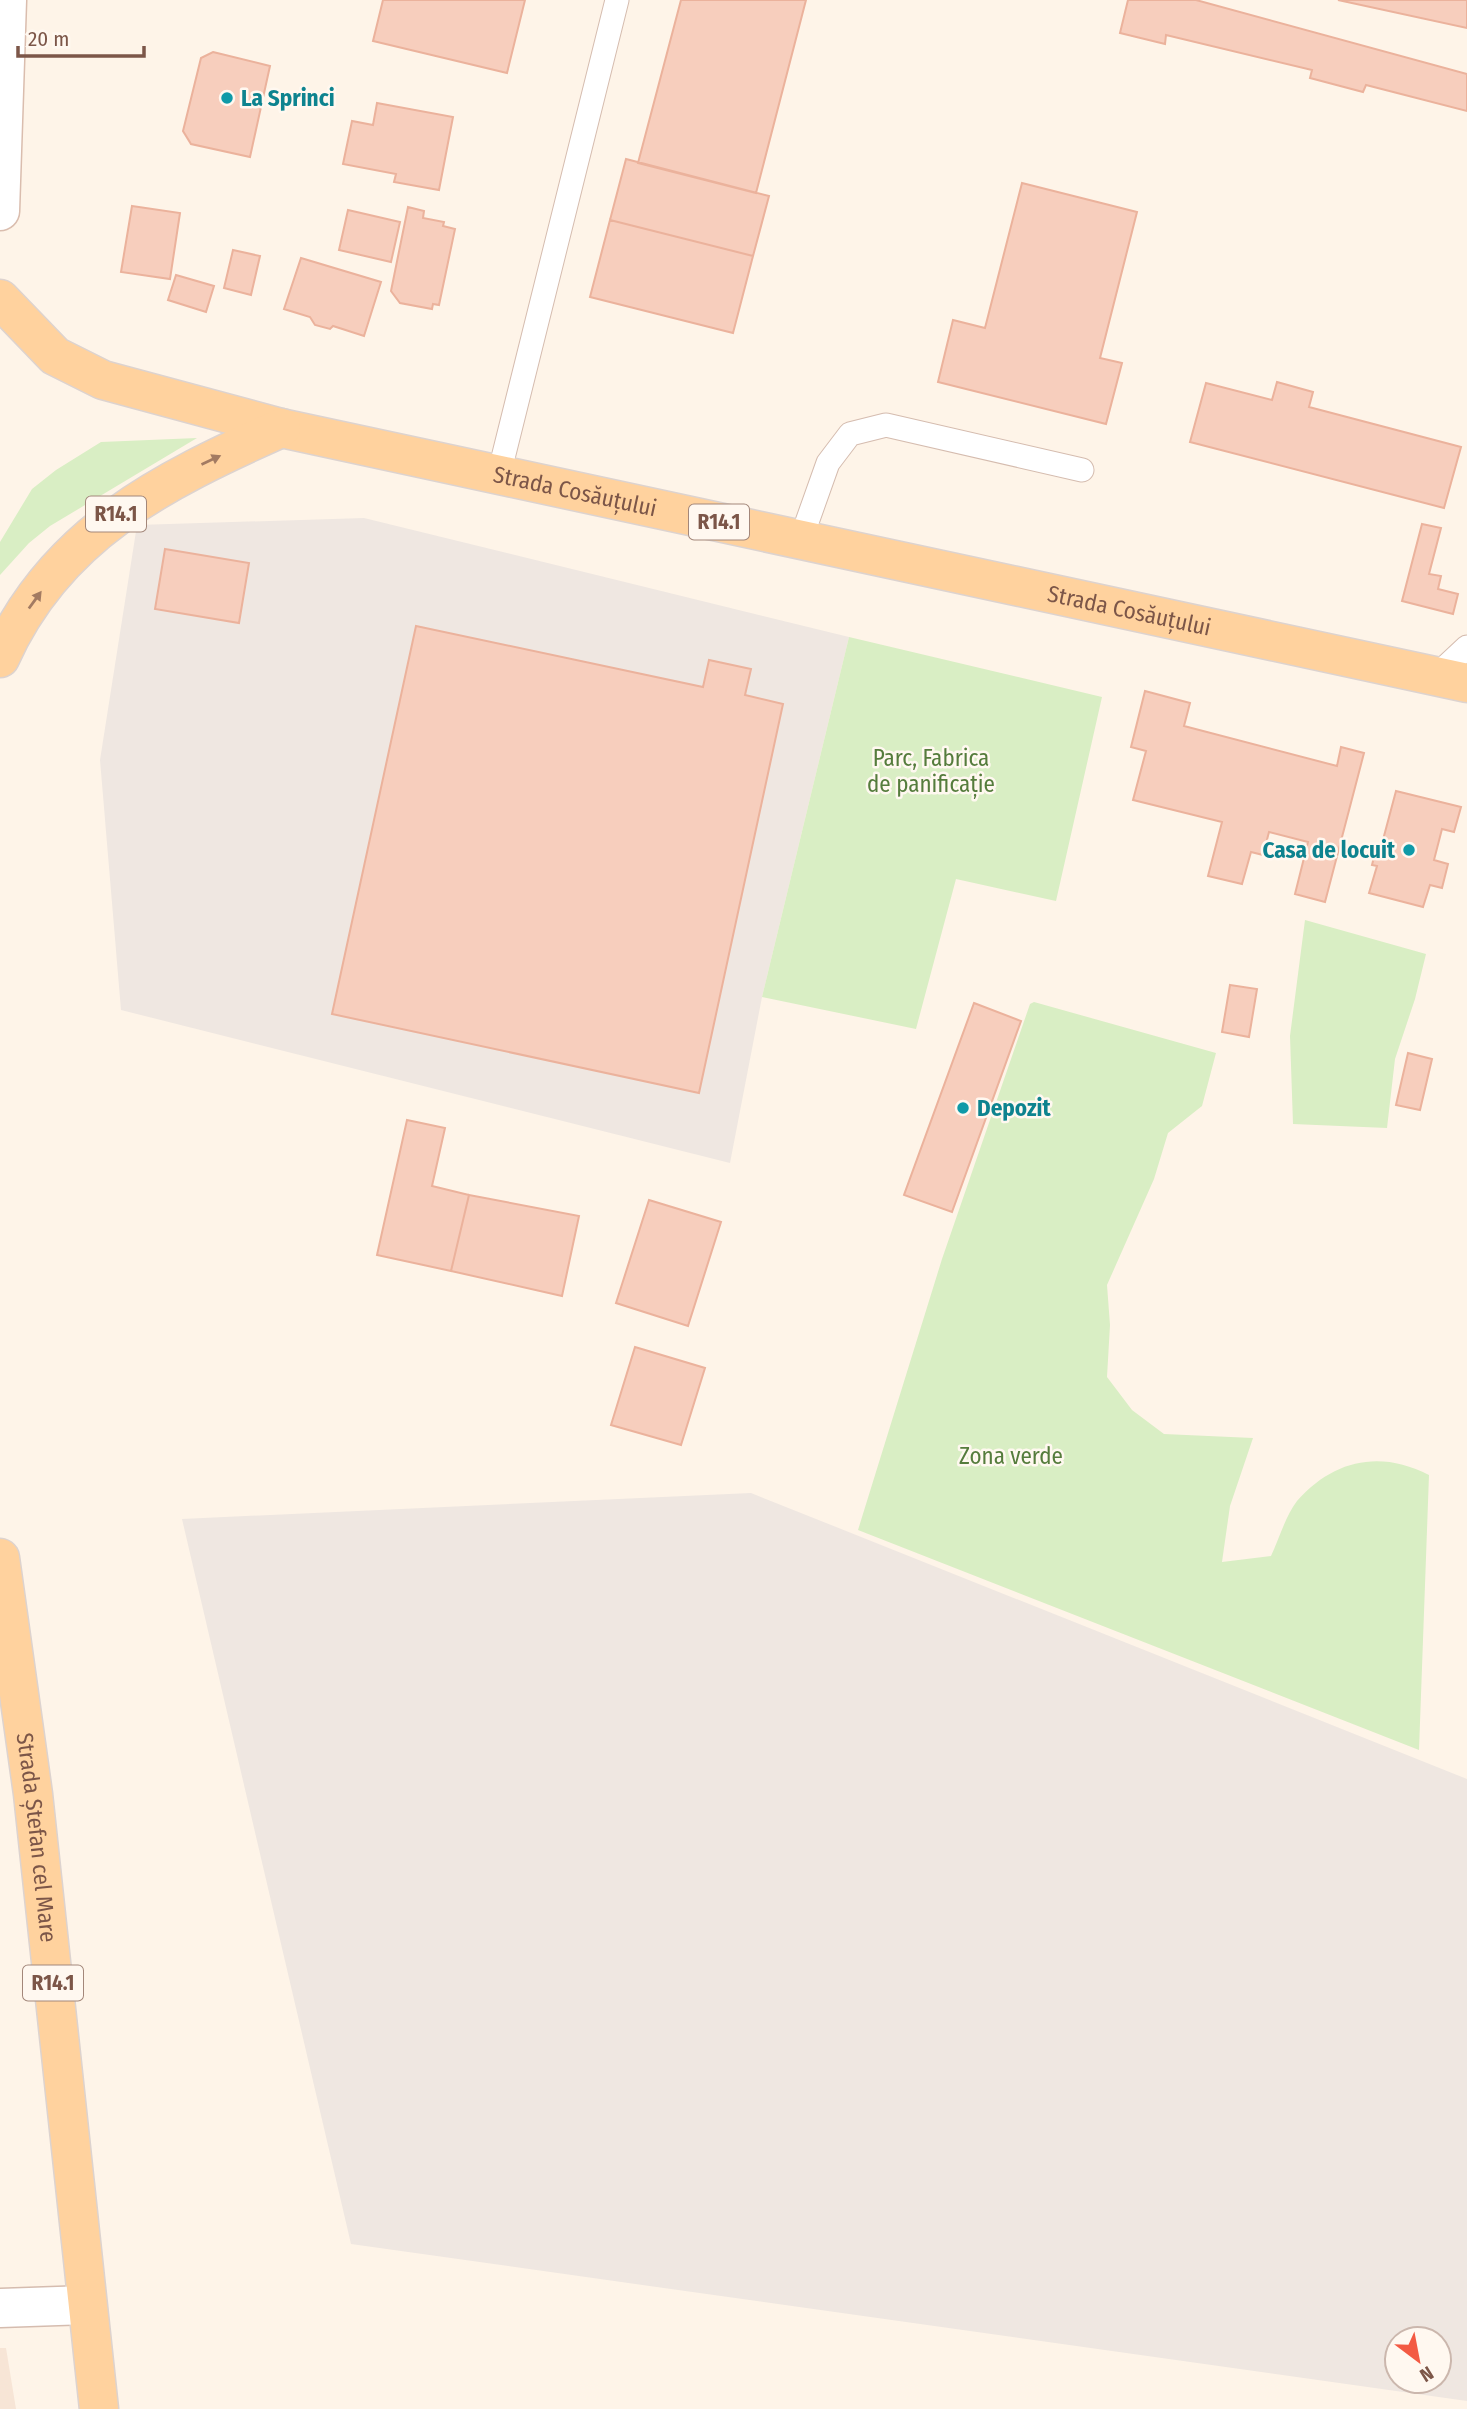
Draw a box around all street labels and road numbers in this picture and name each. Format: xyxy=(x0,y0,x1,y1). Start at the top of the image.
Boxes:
street label: Strada Cosăuțului xyxy=(491,460,659,522)
road number: R14.1 xyxy=(86,496,146,532)
road number: R14.1 xyxy=(689,504,749,540)
street label: Strada Cosăuțului xyxy=(1045,579,1214,642)
street label: Strada Ștefan cel Mare xyxy=(11,1731,63,1944)
road number: R14.1 xyxy=(23,1966,83,2000)

